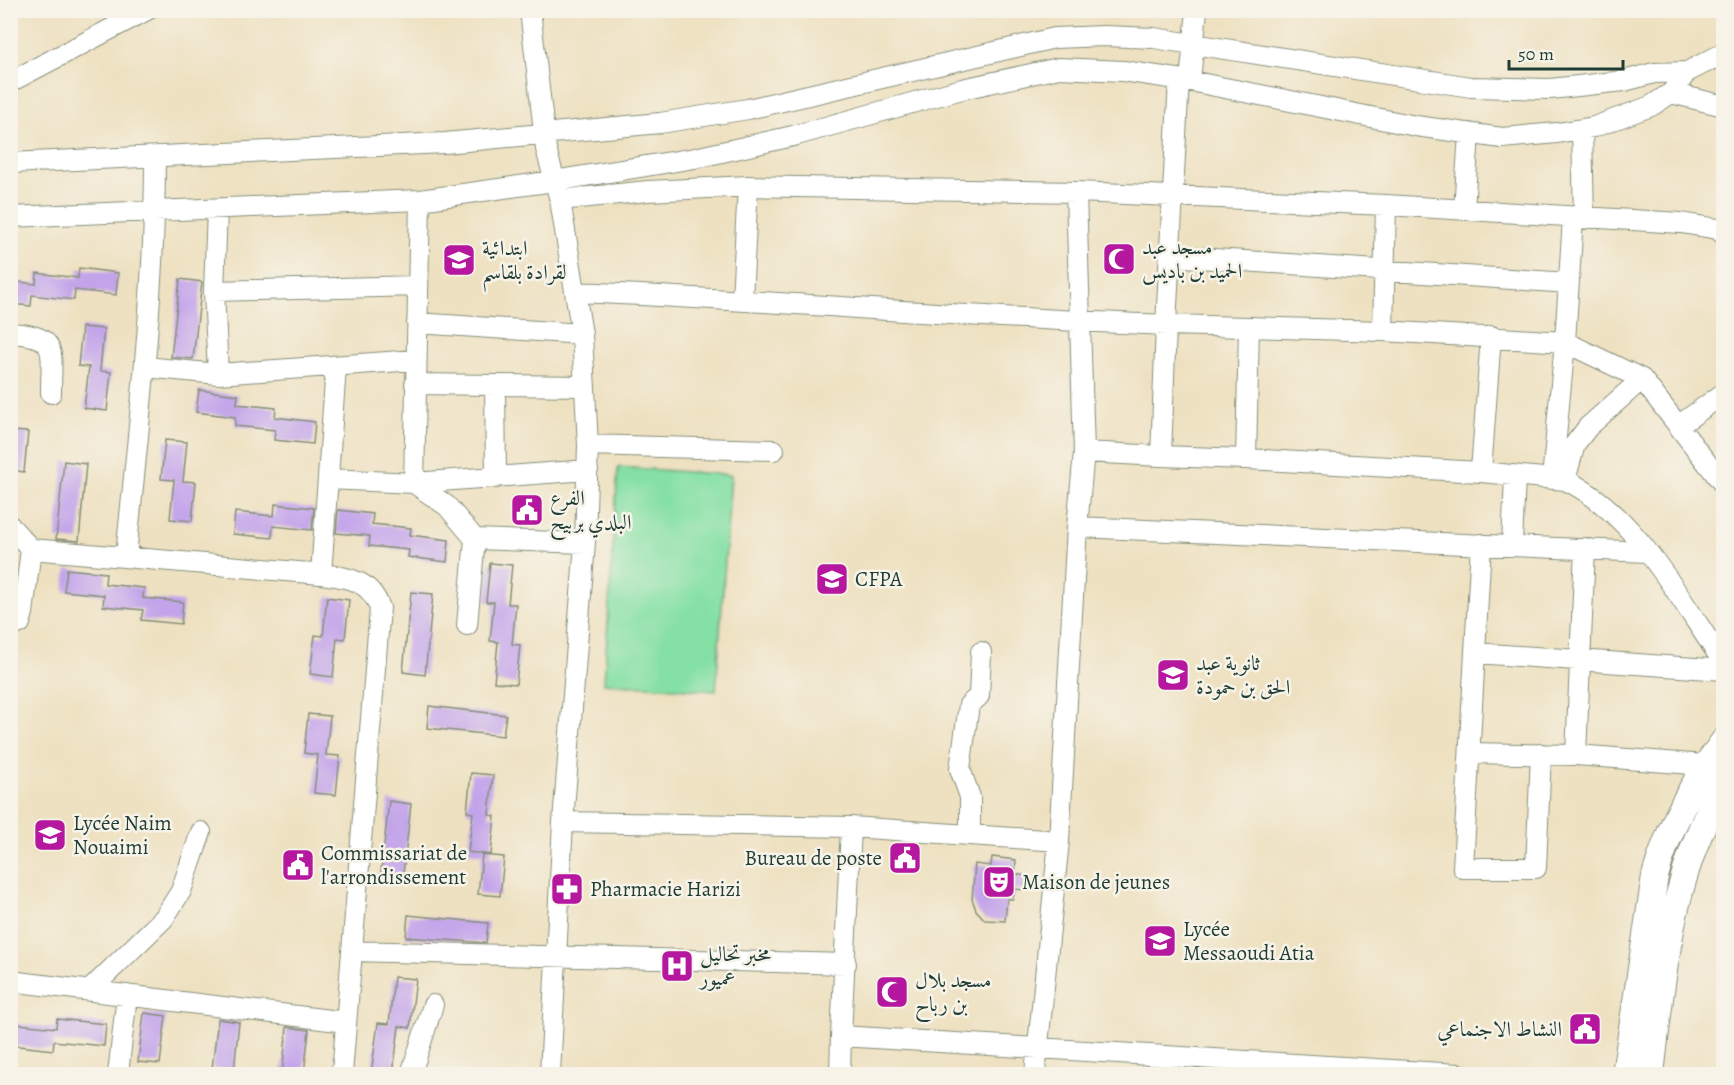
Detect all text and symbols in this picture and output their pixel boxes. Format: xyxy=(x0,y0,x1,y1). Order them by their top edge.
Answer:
scale bar xyxy=(1509,33,1623,71)
text: 50 m xyxy=(1518,42,1554,66)
place label: مسجد عبد الحميد بن باديس xyxy=(1142,233,1242,285)
place label: ابتدائية لقرادة بلقاسم xyxy=(482,234,567,293)
mosque icon: مسجد عبد الحميد بن باديس xyxy=(1101,241,1137,277)
school or university icon: ابتدائية لقرادة بلقاسم xyxy=(441,242,477,278)
place label: الفرع البلدي بربيح xyxy=(550,484,632,541)
public building icon: الفرع البلدي بربيح xyxy=(509,492,545,528)
school or university icon: CFPA xyxy=(814,561,850,597)
place label: CFPA xyxy=(855,565,903,593)
place label: ثانوية عبد الحق بن حمودة xyxy=(1196,649,1290,701)
school or university icon: ثانوية عبد الحق بن حمودة xyxy=(1155,657,1191,693)
place label: Lycée Naim Nouaimi xyxy=(73,809,172,861)
school or university icon: Lycée Naim Nouaimi xyxy=(32,817,68,853)
place label: Commissariat de l'arrondissement xyxy=(321,839,467,891)
public building icon: Bureau de poste xyxy=(887,840,923,876)
place label: Bureau de poste xyxy=(744,844,882,872)
public building icon: Commissariat de l'arrondissement xyxy=(280,847,316,883)
theatre icon: Maison de jeunes xyxy=(981,864,1017,900)
place label: Maison de jeunes xyxy=(1022,868,1170,896)
pharmacy icon: Pharmacie Harizi xyxy=(549,871,585,907)
place label: Pharmacie Harizi xyxy=(590,875,741,903)
place label: Lycée Messaoudi Atia xyxy=(1183,915,1315,967)
school or university icon: Lycée Messaoudi Atia xyxy=(1142,923,1178,959)
place label: مخبر تحاليل عميور xyxy=(698,940,771,992)
hospital icon: مخبر تحاليل عميور xyxy=(659,948,695,984)
place label: مسجد بلال بن رباح xyxy=(915,966,992,1023)
mosque icon: مسجد بلال بن رباح xyxy=(874,974,910,1010)
public building icon: النشاط الاجنماعي xyxy=(1567,1011,1603,1047)
place label: النشاط الاجنماعي xyxy=(1437,1015,1562,1046)

